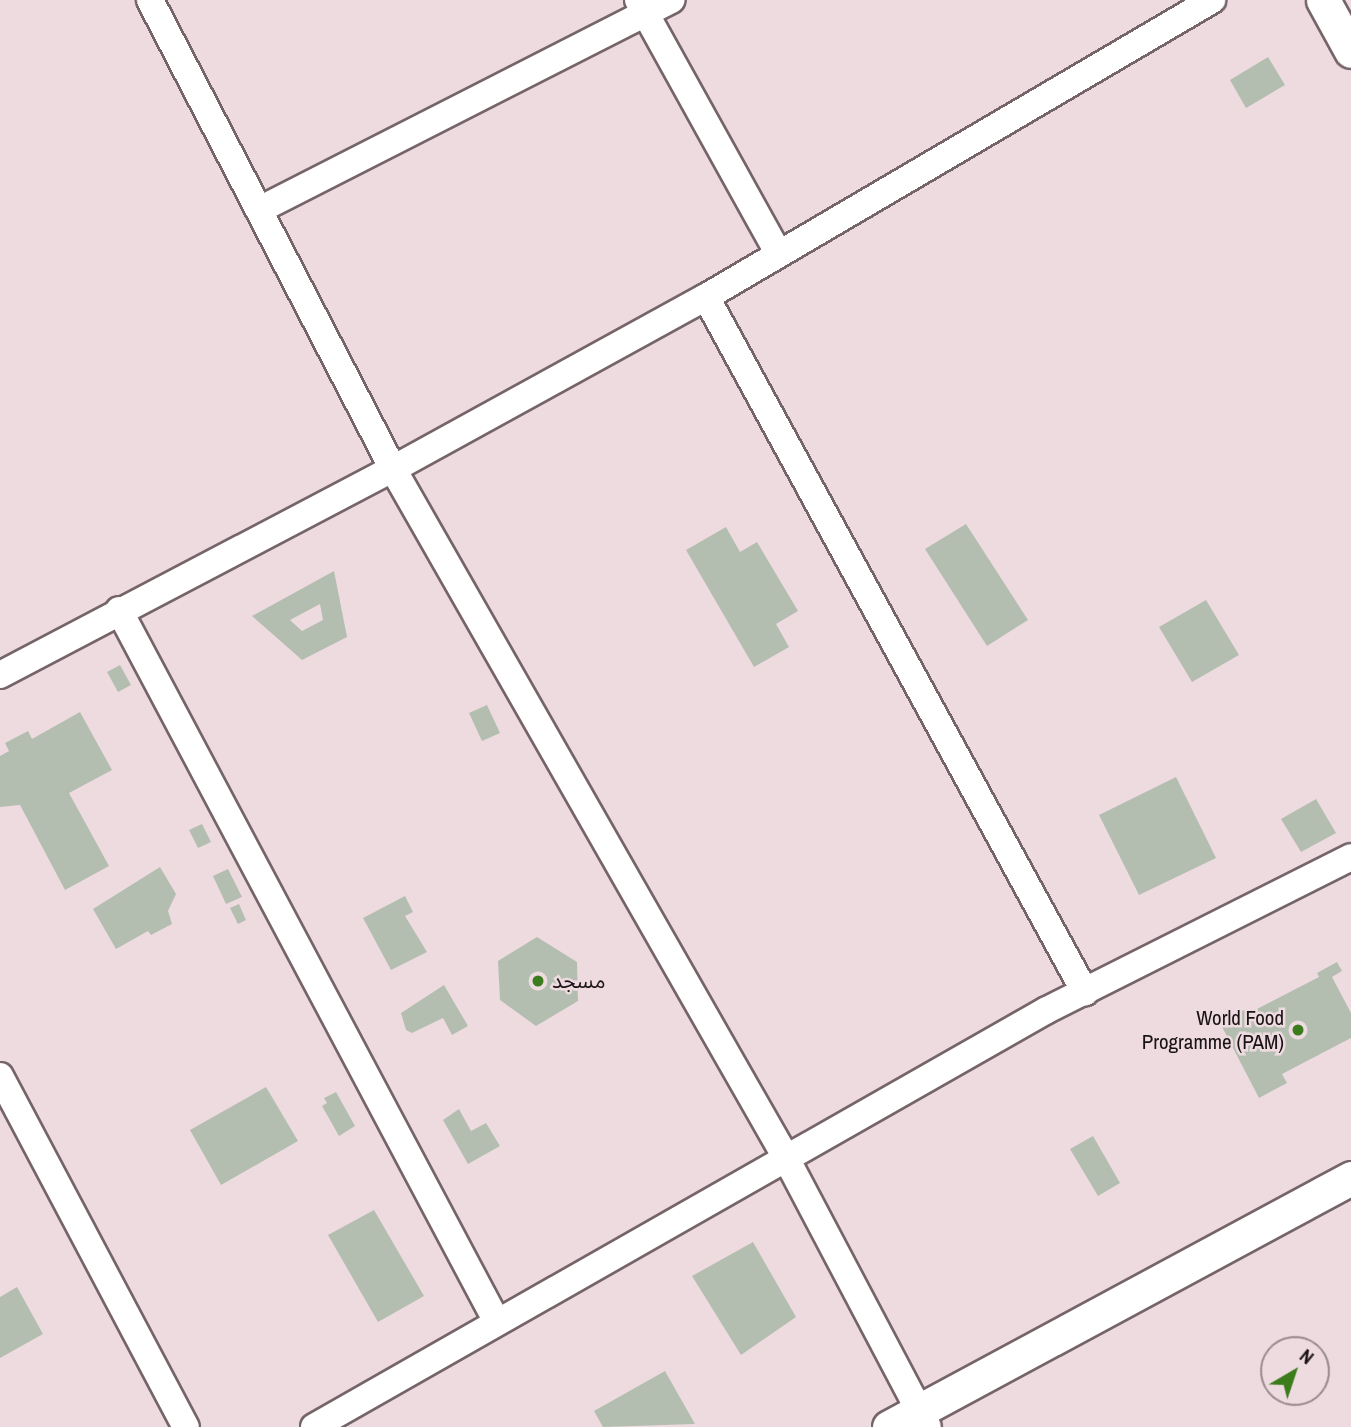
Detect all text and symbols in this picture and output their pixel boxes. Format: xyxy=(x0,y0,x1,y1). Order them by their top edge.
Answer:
place label: مسجد xyxy=(552,968,605,994)
marker: مسجد xyxy=(530,973,546,989)
place label: World Food Programme (PAM) xyxy=(1142,1005,1284,1055)
marker: World Food Programme (PAM) xyxy=(1290,1022,1306,1038)
north arrow xyxy=(1260,1336,1330,1406)
text: N xyxy=(1294,1343,1320,1370)

